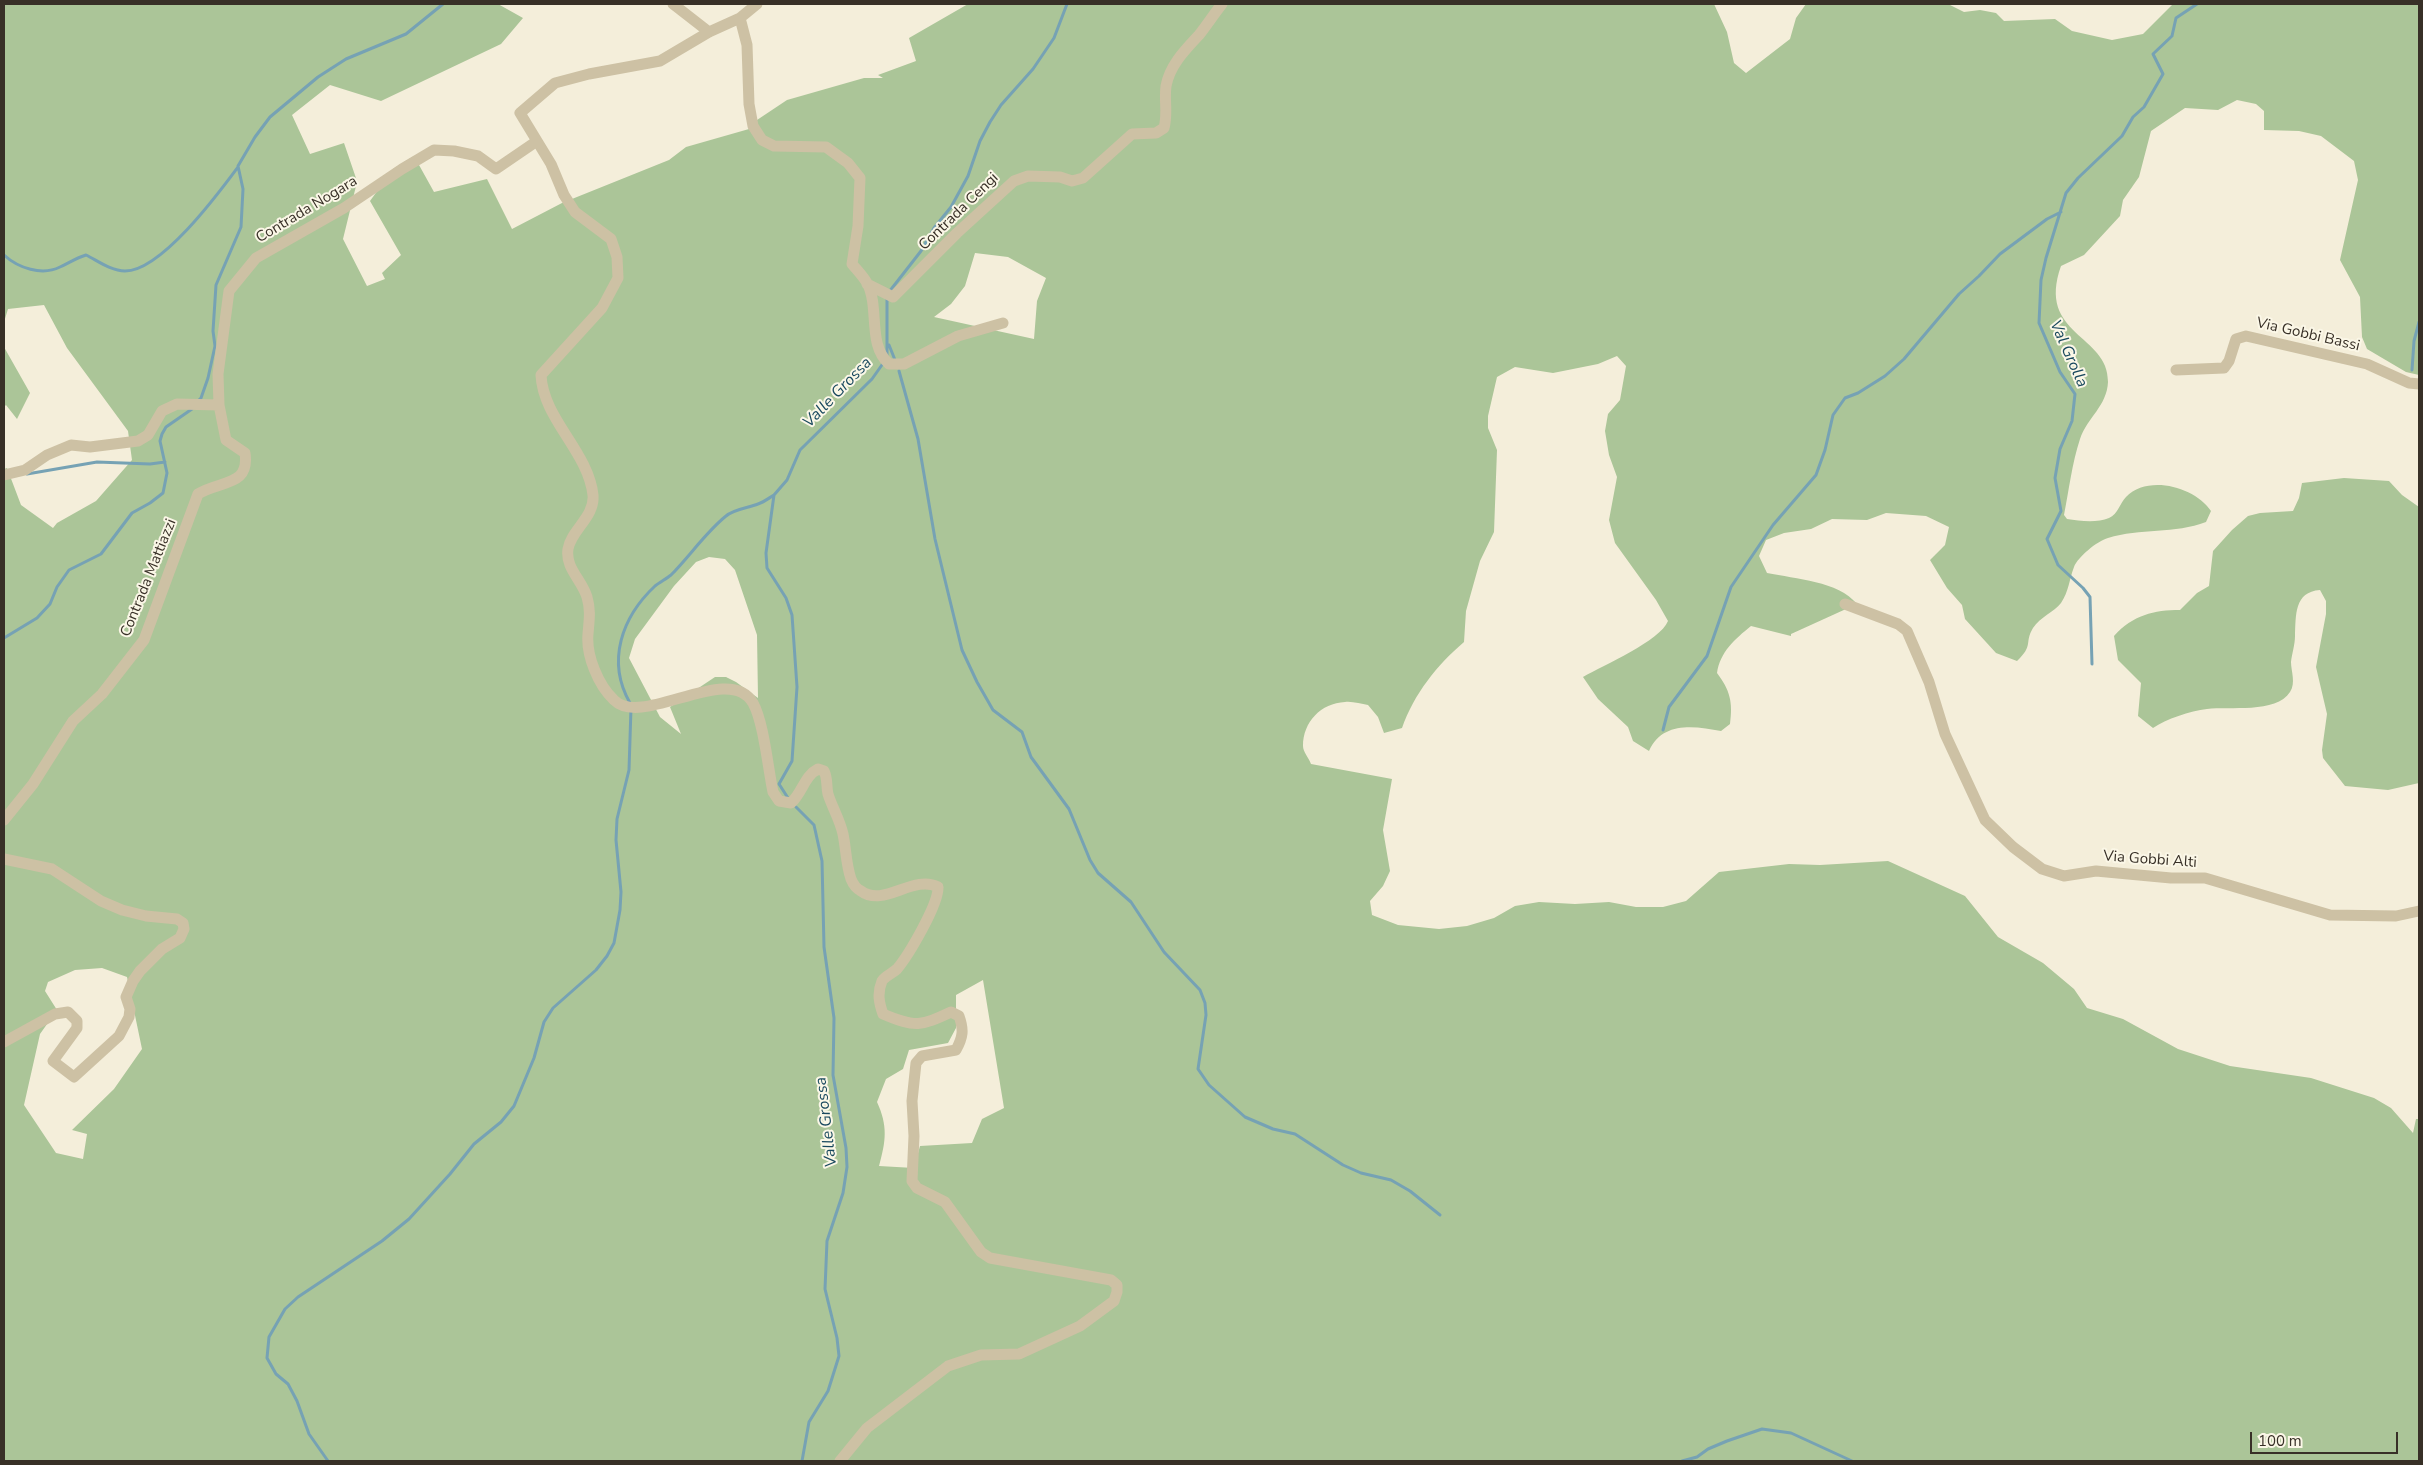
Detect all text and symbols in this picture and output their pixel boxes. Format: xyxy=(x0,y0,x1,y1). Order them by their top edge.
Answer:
street label: Contrada Cengi xyxy=(915,169,1003,255)
street label: Contrada Nogara xyxy=(253,173,361,247)
street label: Via Gobbi Bassi xyxy=(2254,314,2362,356)
water label: Val Grolla xyxy=(2045,317,2091,391)
water label: Valle Grossa xyxy=(800,354,876,432)
street label: Contrada Mattiazzi xyxy=(117,517,181,639)
street label: Via Gobbi Alti xyxy=(2103,848,2197,872)
water label: Valle Grossa xyxy=(812,1076,842,1168)
scale bar xyxy=(2253,1422,2400,1454)
text: 100 m xyxy=(2258,1431,2302,1451)

